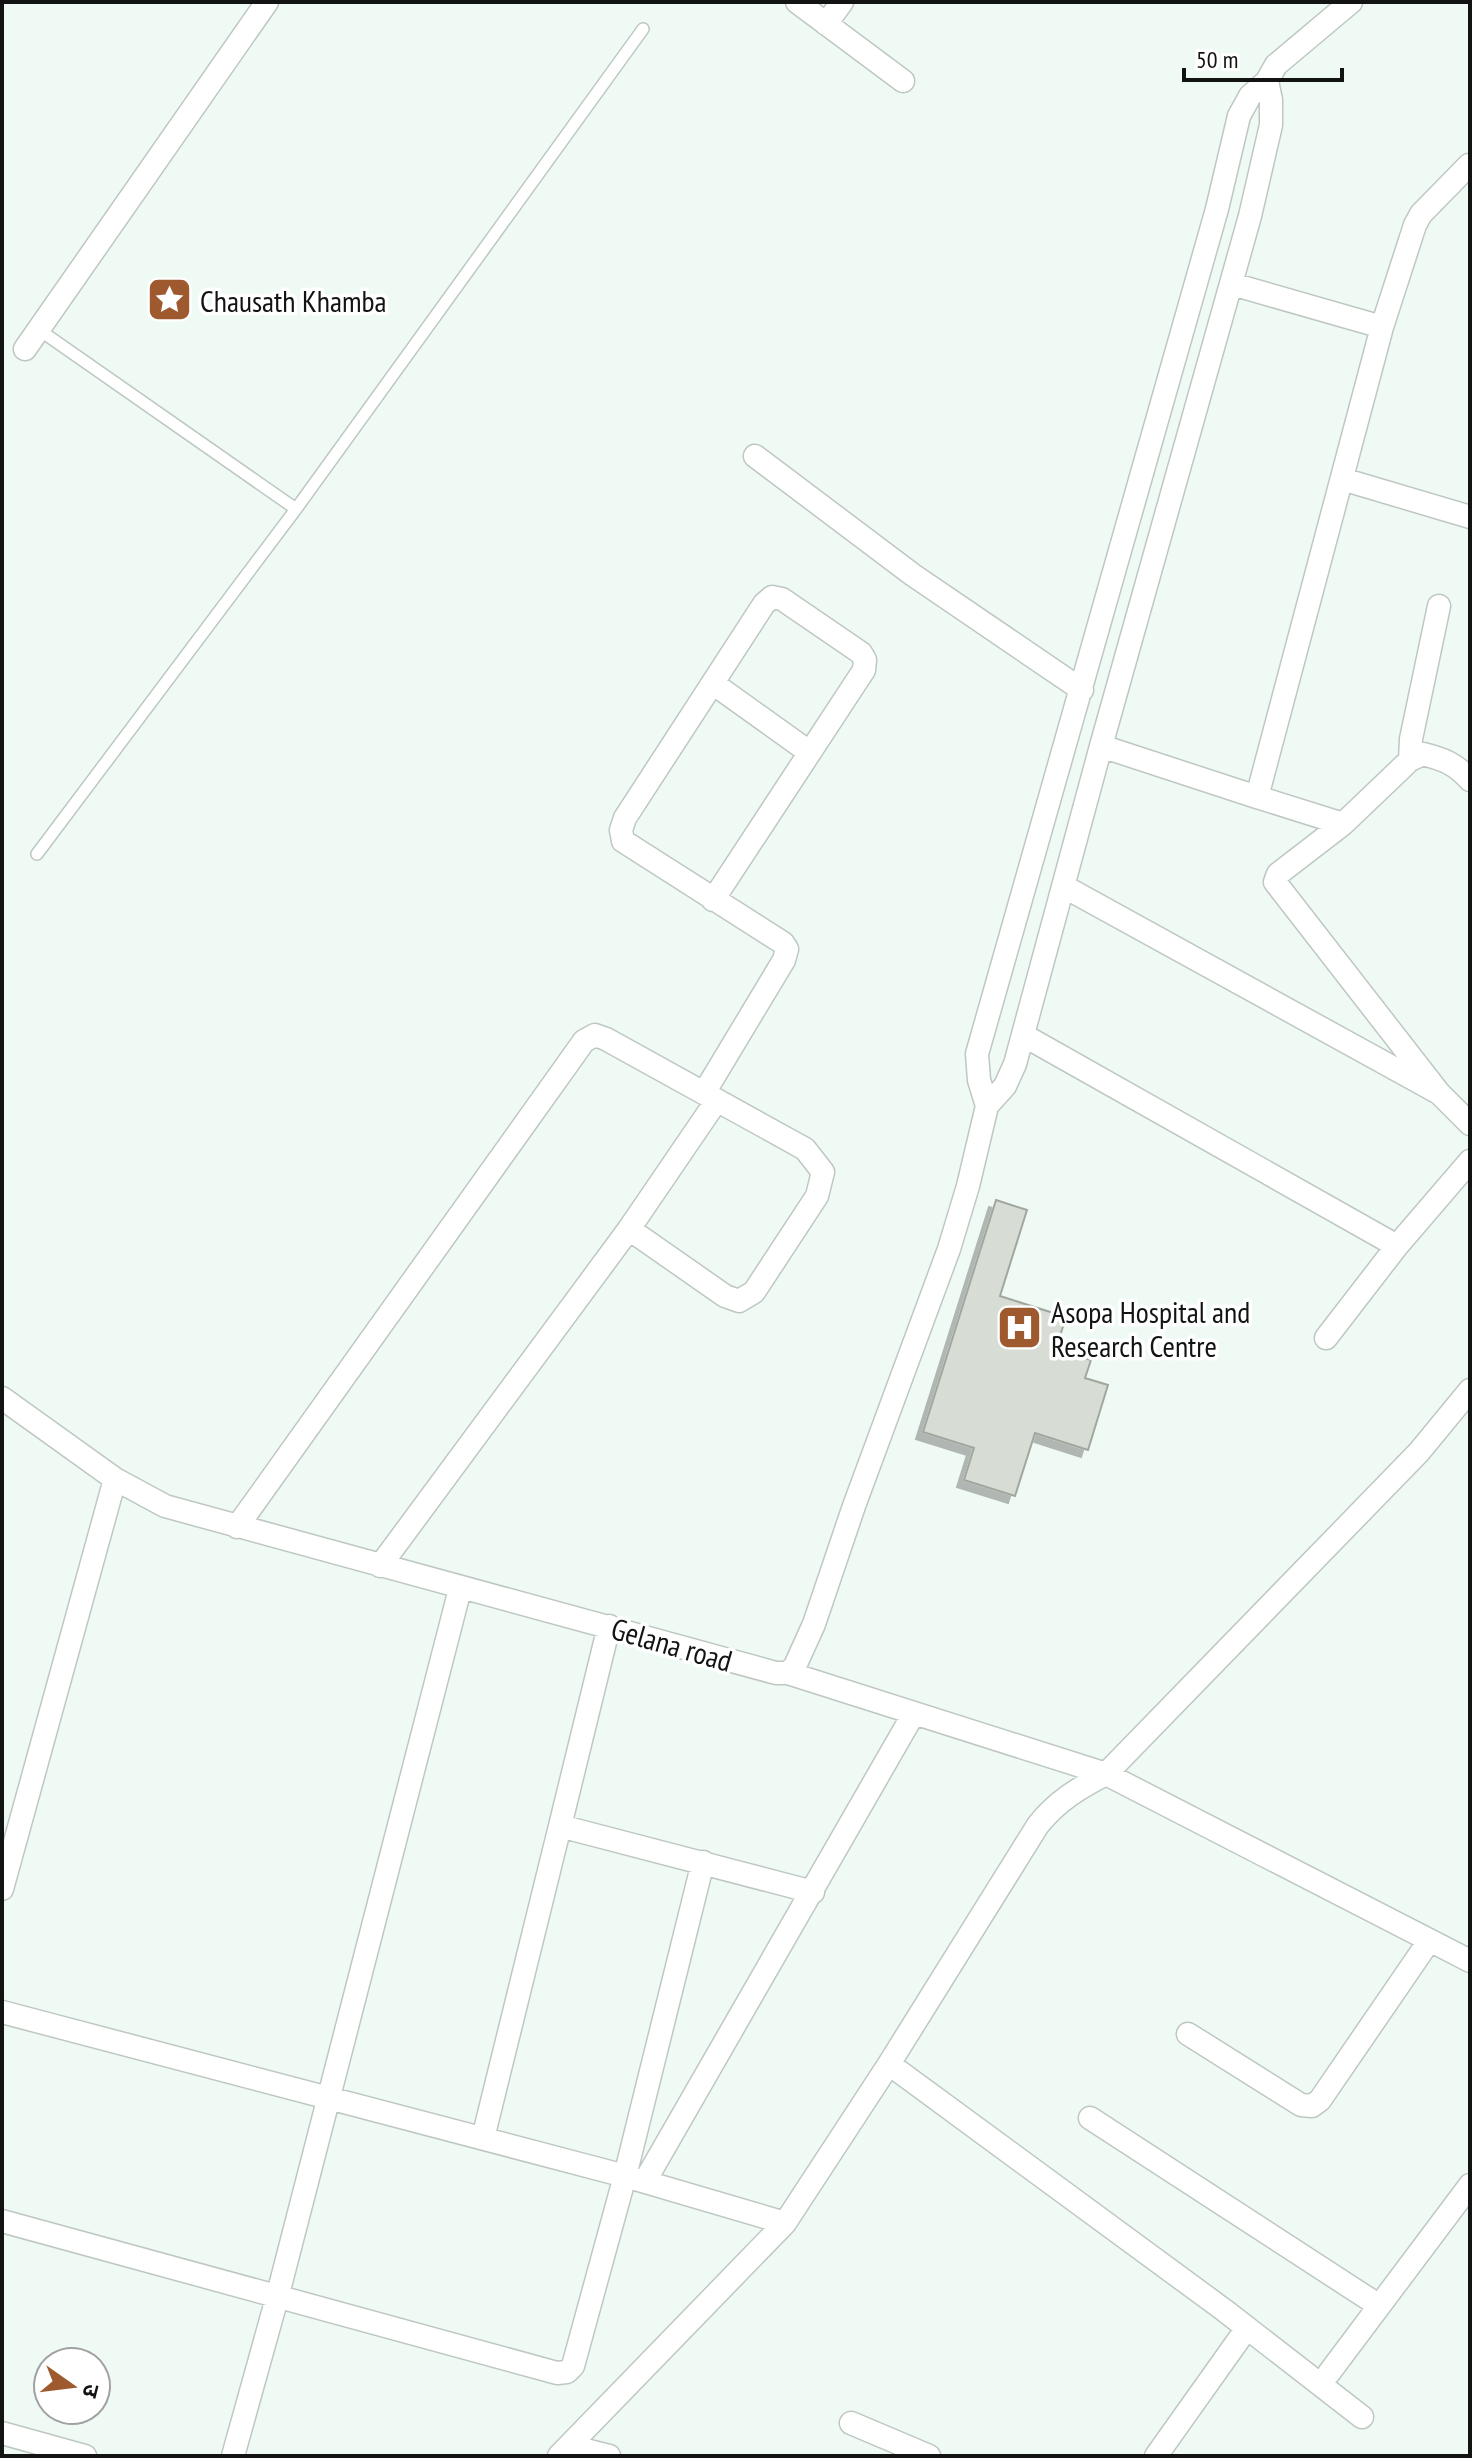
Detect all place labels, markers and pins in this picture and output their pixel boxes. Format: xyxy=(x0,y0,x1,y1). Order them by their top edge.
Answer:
place icon: Chausath Khamba xyxy=(145,276,193,324)
place label: Chausath Khamba xyxy=(200,281,386,320)
place label: Asopa Hospital and Research Centre xyxy=(1051,1292,1250,1365)
hospital icon: Asopa Hospital and Research Centre xyxy=(996,1304,1044,1352)

